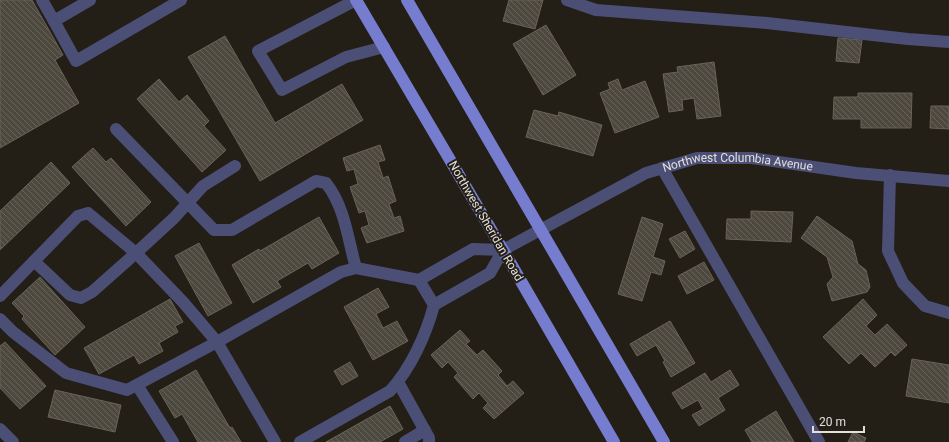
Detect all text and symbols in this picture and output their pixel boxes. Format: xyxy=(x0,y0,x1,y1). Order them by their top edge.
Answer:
street label: Northwest Columbia Avenue xyxy=(661,150,814,175)
street label: Northwest Sheridan Road xyxy=(446,158,526,284)
scale bar xyxy=(813,408,864,434)
text: 20 m xyxy=(819,415,846,429)

